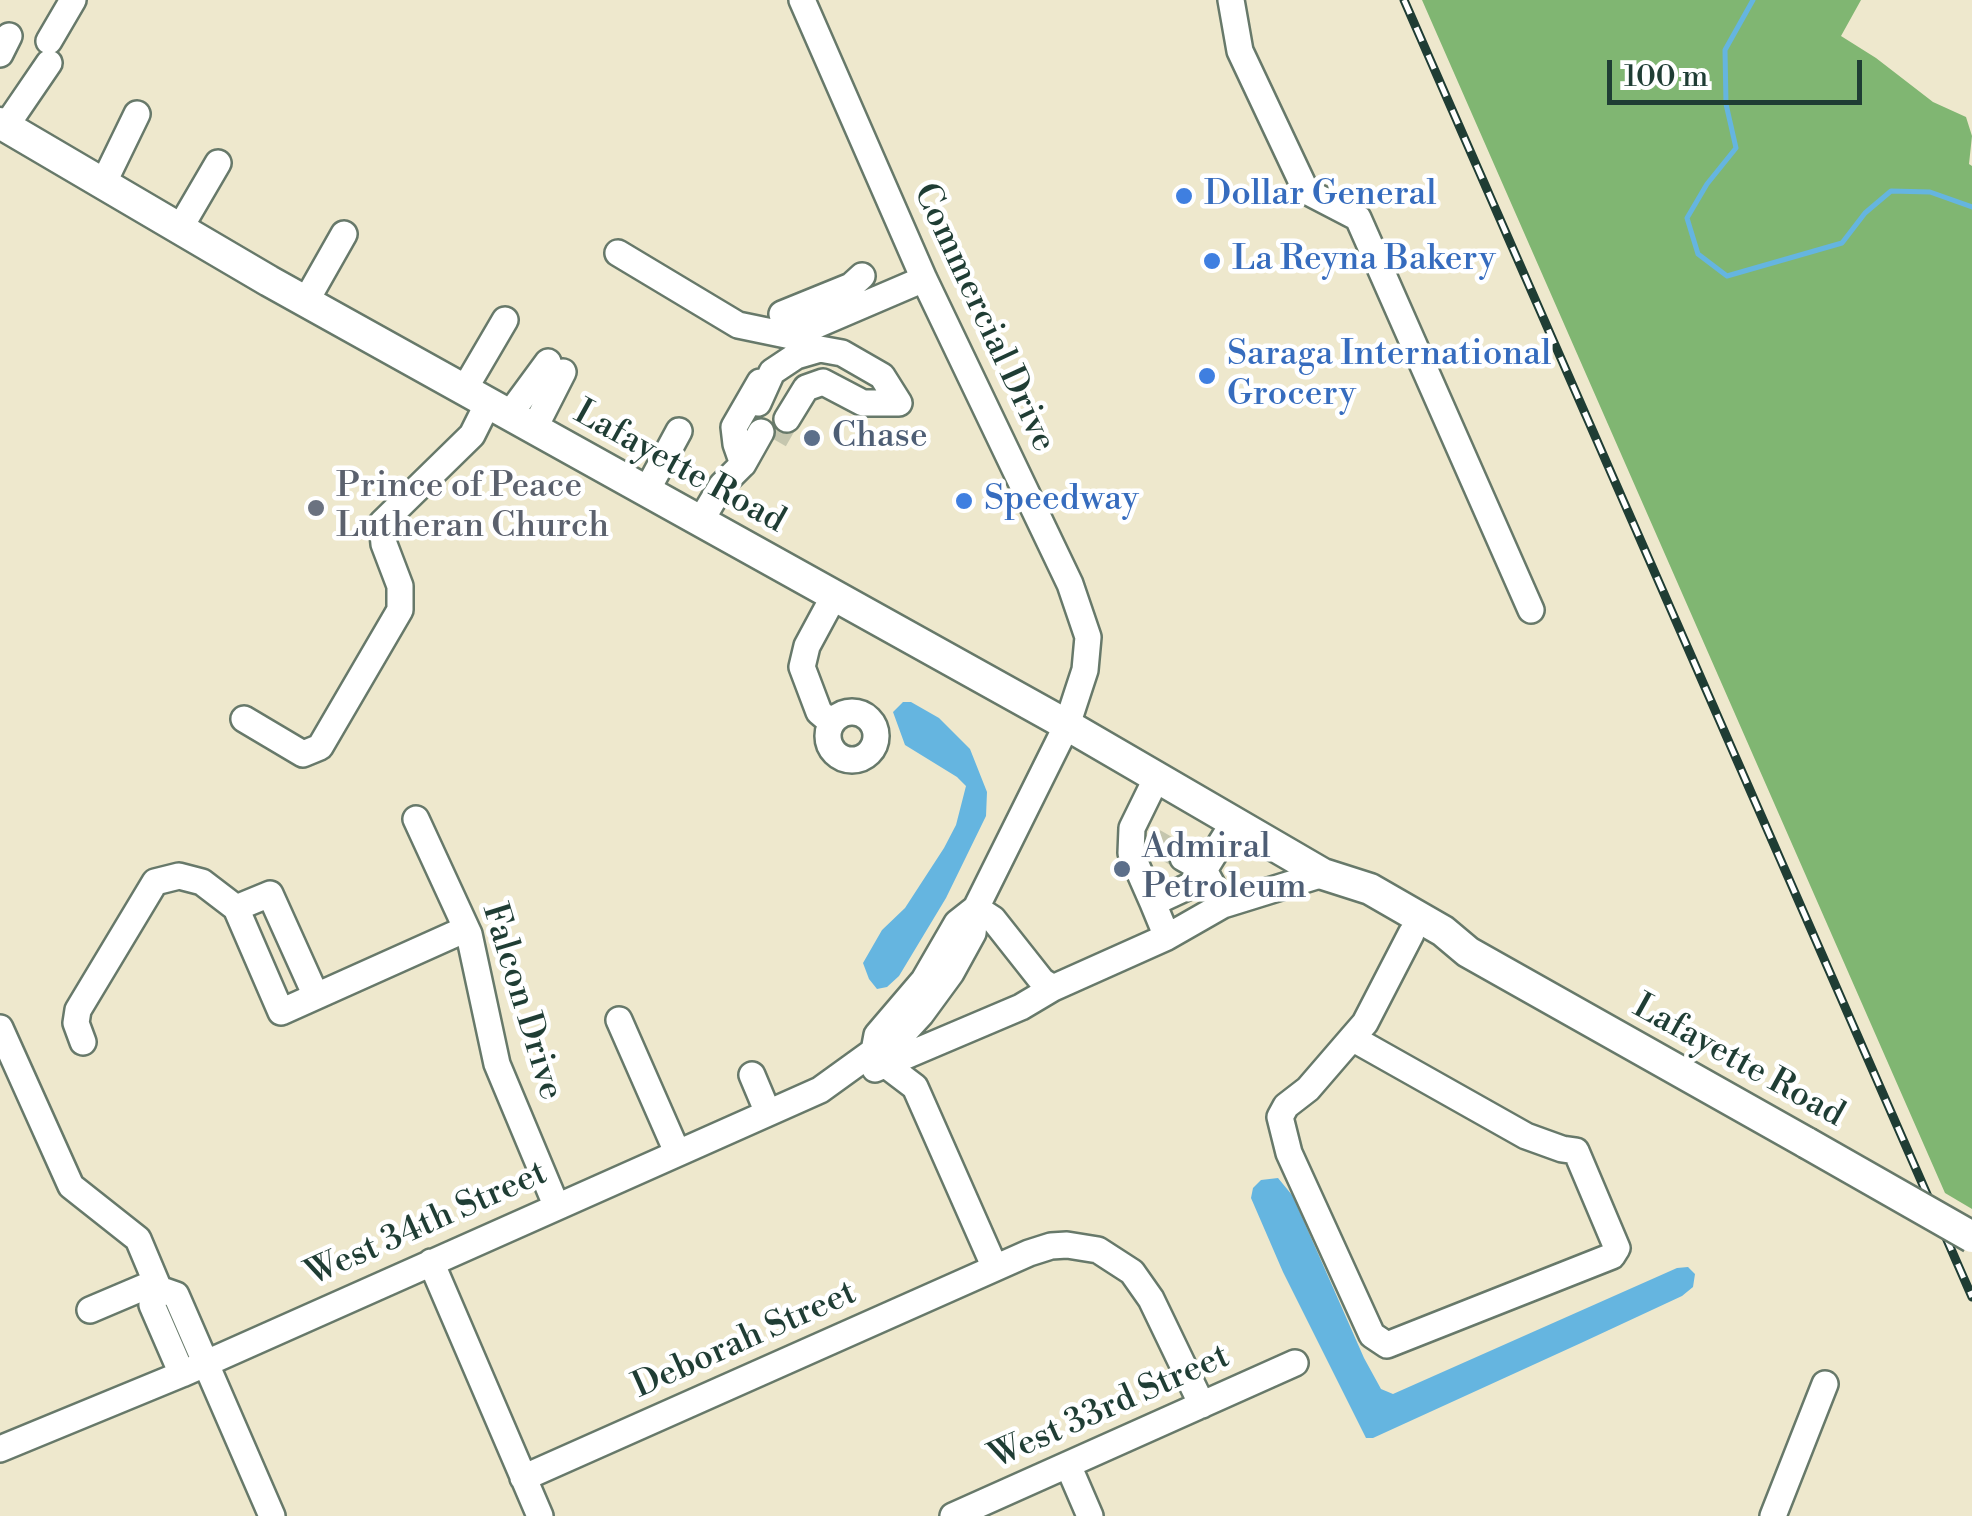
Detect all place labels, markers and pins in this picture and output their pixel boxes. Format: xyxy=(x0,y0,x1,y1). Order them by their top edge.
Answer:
place label: Dollar General xyxy=(1204,175,1437,217)
marker: Dollar General xyxy=(1173,185,1195,207)
place label: La Reyna Bakery xyxy=(1232,240,1496,282)
marker: La Reyna Bakery xyxy=(1201,250,1223,272)
place label: Saraga International Grocery xyxy=(1227,335,1551,417)
marker: Saraga International Grocery xyxy=(1196,365,1218,387)
place label: Chase xyxy=(832,417,928,459)
marker: Chase xyxy=(801,427,823,449)
place label: Prince of Peace Lutheran Church xyxy=(336,467,609,549)
place label: Speedway xyxy=(984,480,1139,522)
marker: Speedway xyxy=(953,490,975,512)
marker: Prince of Peace Lutheran Church xyxy=(305,497,327,519)
place label: Admiral Petroleum xyxy=(1142,828,1307,910)
marker: Admiral Petroleum xyxy=(1111,858,1133,880)

